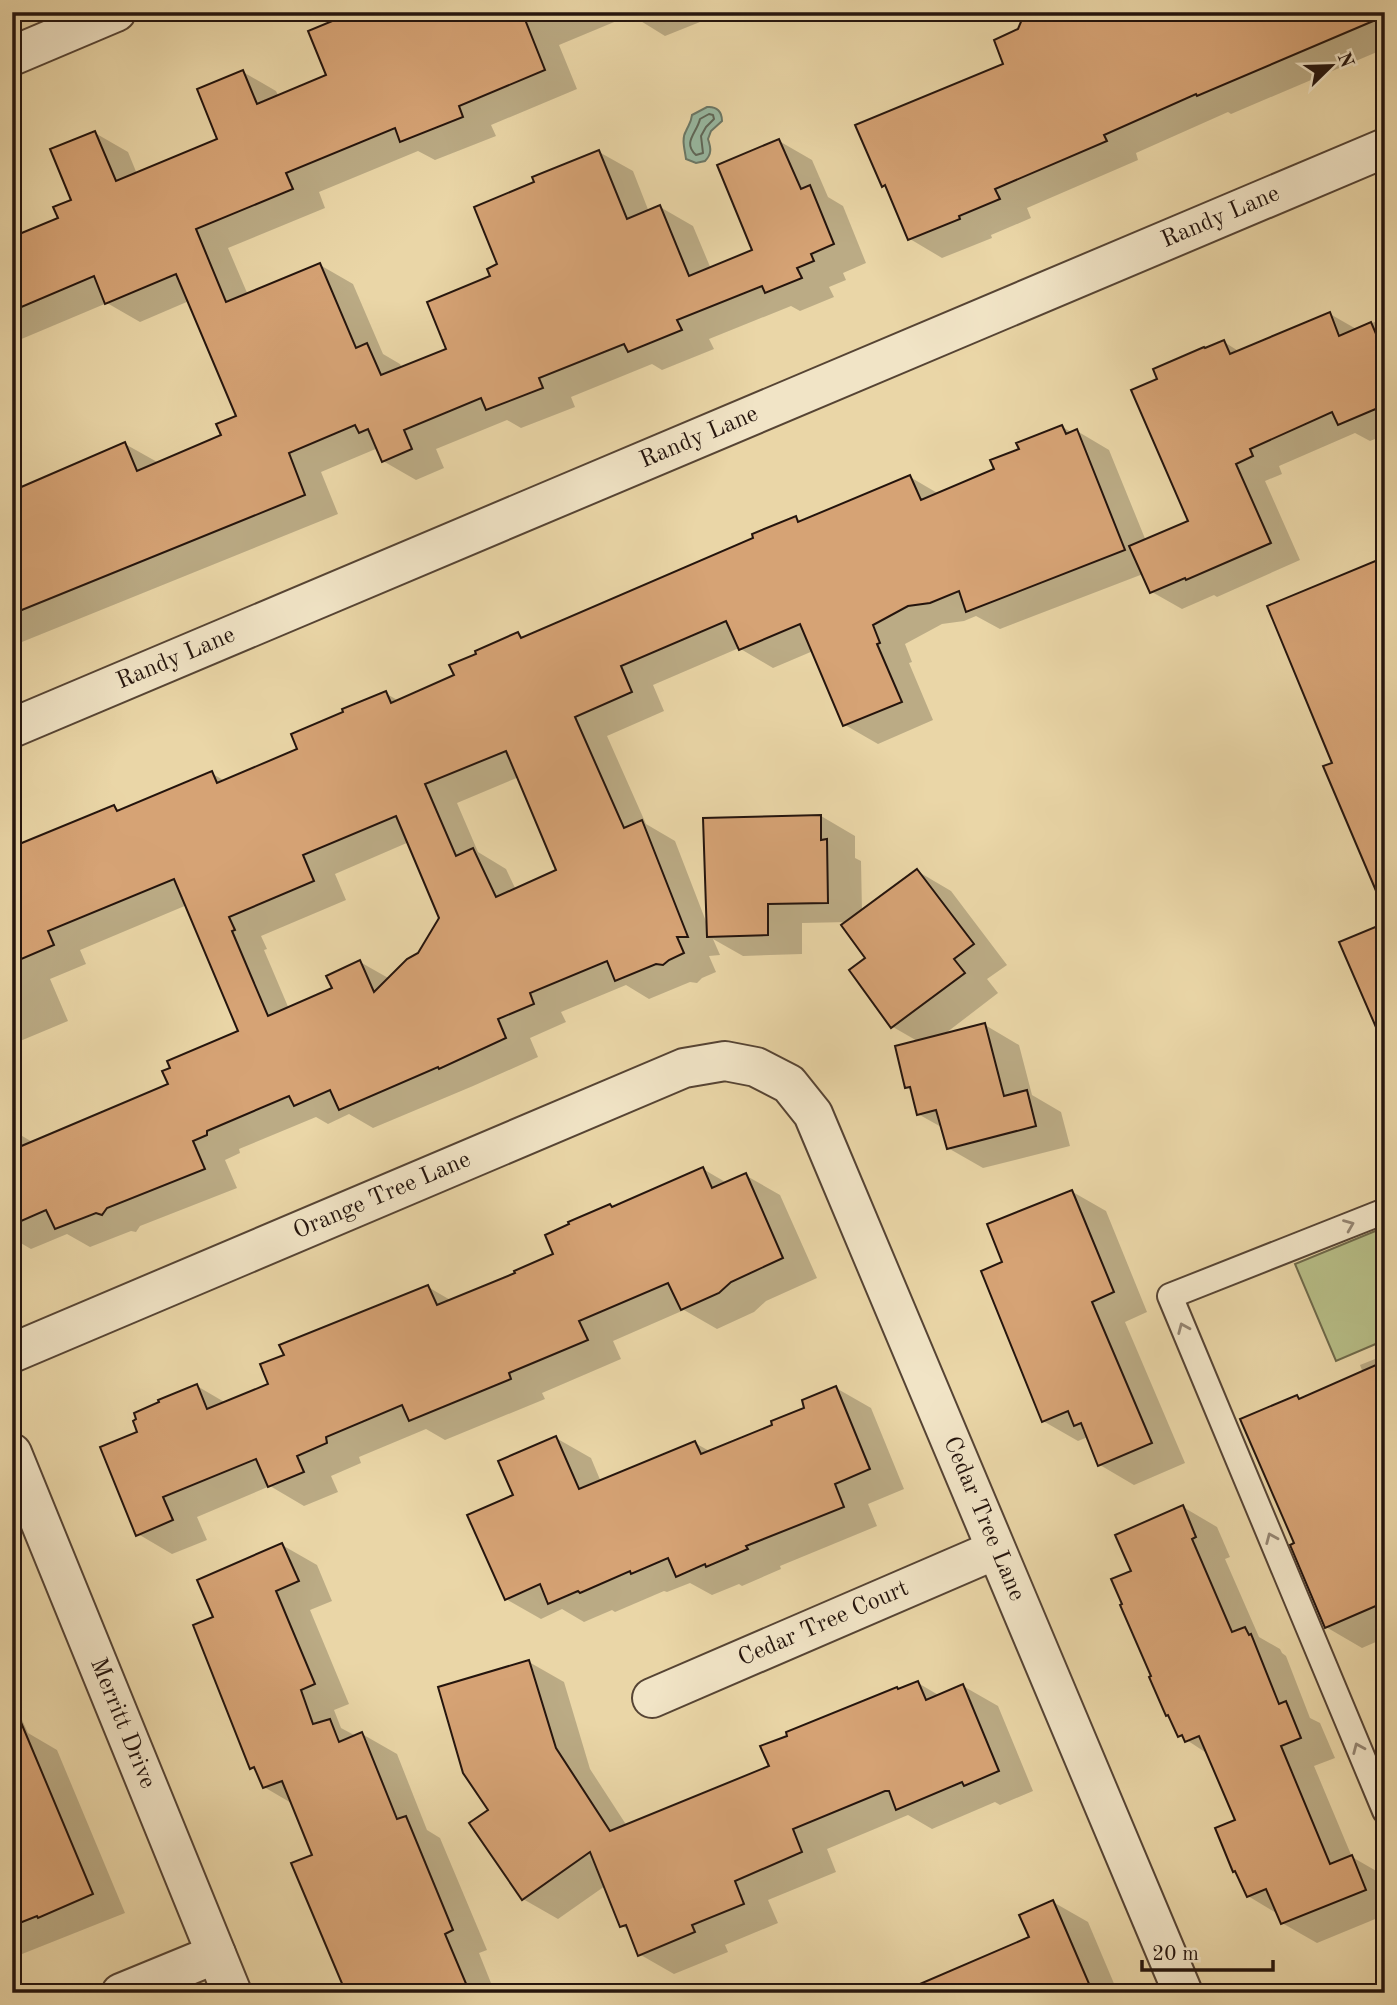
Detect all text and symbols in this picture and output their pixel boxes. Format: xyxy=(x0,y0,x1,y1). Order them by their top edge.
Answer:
north arrow xyxy=(1296,32,1366,102)
text: N xyxy=(1333,50,1356,71)
street label: Randy Lane xyxy=(1158,182,1283,253)
street label: Randy Lane xyxy=(637,402,762,473)
street label: Randy Lane xyxy=(113,623,239,694)
street label: Orange Tree Lane xyxy=(290,1148,474,1244)
one-way arrow xyxy=(1343,1220,1355,1234)
one-way arrow xyxy=(1177,1323,1191,1335)
street label: Cedar Tree Lane xyxy=(938,1433,1029,1605)
one-way arrow xyxy=(1265,1533,1279,1545)
street label: Cedar Tree Court xyxy=(735,1577,912,1671)
street label: Merritt Drive xyxy=(85,1655,159,1792)
one-way arrow xyxy=(1353,1742,1367,1754)
scale bar xyxy=(1142,1928,1273,1972)
text: 20 m xyxy=(1152,1944,1199,1965)

